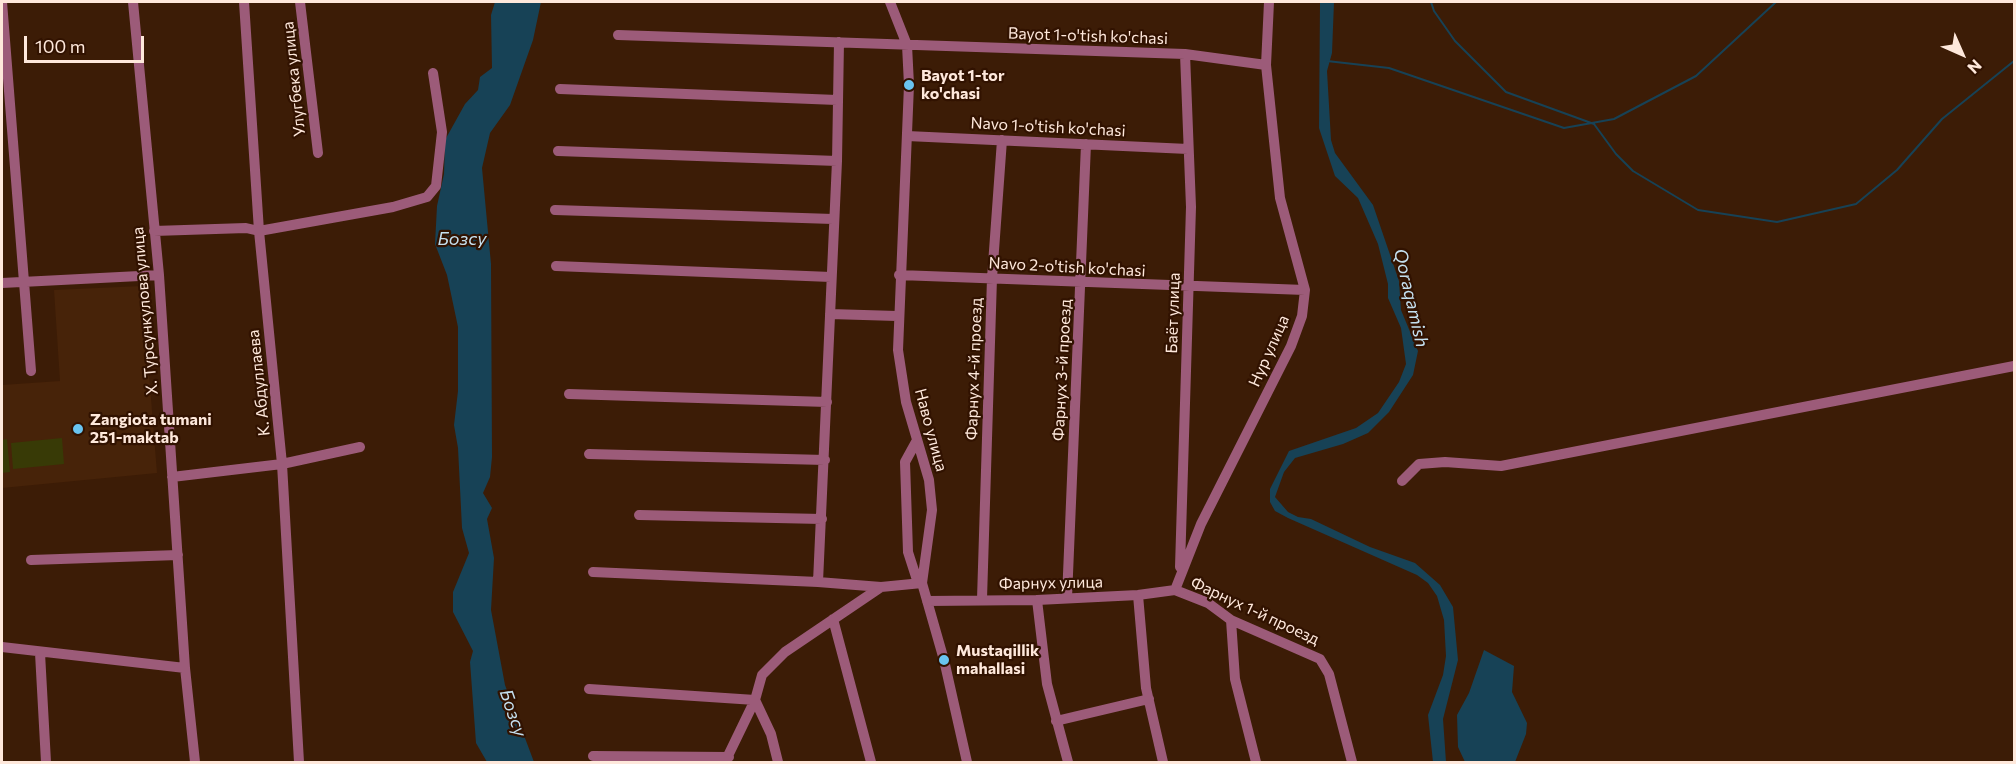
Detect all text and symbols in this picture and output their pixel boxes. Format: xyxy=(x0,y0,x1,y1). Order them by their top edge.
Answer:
street label: Улугбека улица xyxy=(278,21,310,137)
scale bar xyxy=(27,24,147,62)
street label: Bayot 1-o'tish ko'chasi xyxy=(1008,24,1168,48)
north arrow xyxy=(1932,24,1992,84)
text: 100 m xyxy=(35,35,85,57)
text: N xyxy=(1964,56,1986,78)
place label: Bayot 1-tor ko'chasi xyxy=(921,66,1004,104)
marker: Bayot 1-tor ko'chasi xyxy=(902,78,916,92)
street label: Navo 1-o'tish ko'chasi xyxy=(970,113,1126,141)
street label: Х. Турсункулова улица xyxy=(128,226,162,396)
water label: Бозсу xyxy=(438,228,486,250)
water label: Qoraqamish xyxy=(1389,247,1433,349)
street label: Navo 2-o'tish ko'chasi xyxy=(988,253,1146,281)
street label: Баёт улица xyxy=(1162,272,1184,354)
street label: Фарнух 4-й проезд xyxy=(962,297,986,441)
street label: Фарнух 3-й проезд xyxy=(1049,299,1075,441)
street label: Нур улица xyxy=(1245,312,1293,390)
street label: К. Абдуллаева xyxy=(244,329,274,437)
street label: Наво улица xyxy=(911,386,951,474)
place label: Zangiota tumani 251-maktab xyxy=(90,410,212,448)
marker: Zangiota tumani 251-maktab xyxy=(71,422,85,436)
street label: Фарнух улица xyxy=(999,572,1103,594)
street label: Фарнух 1-й проезд xyxy=(1188,573,1322,649)
place label: Mustaqillik mahallasi xyxy=(956,641,1039,679)
marker: Mustaqillik mahallasi xyxy=(937,653,951,667)
water label: Бозсу xyxy=(495,686,531,740)

